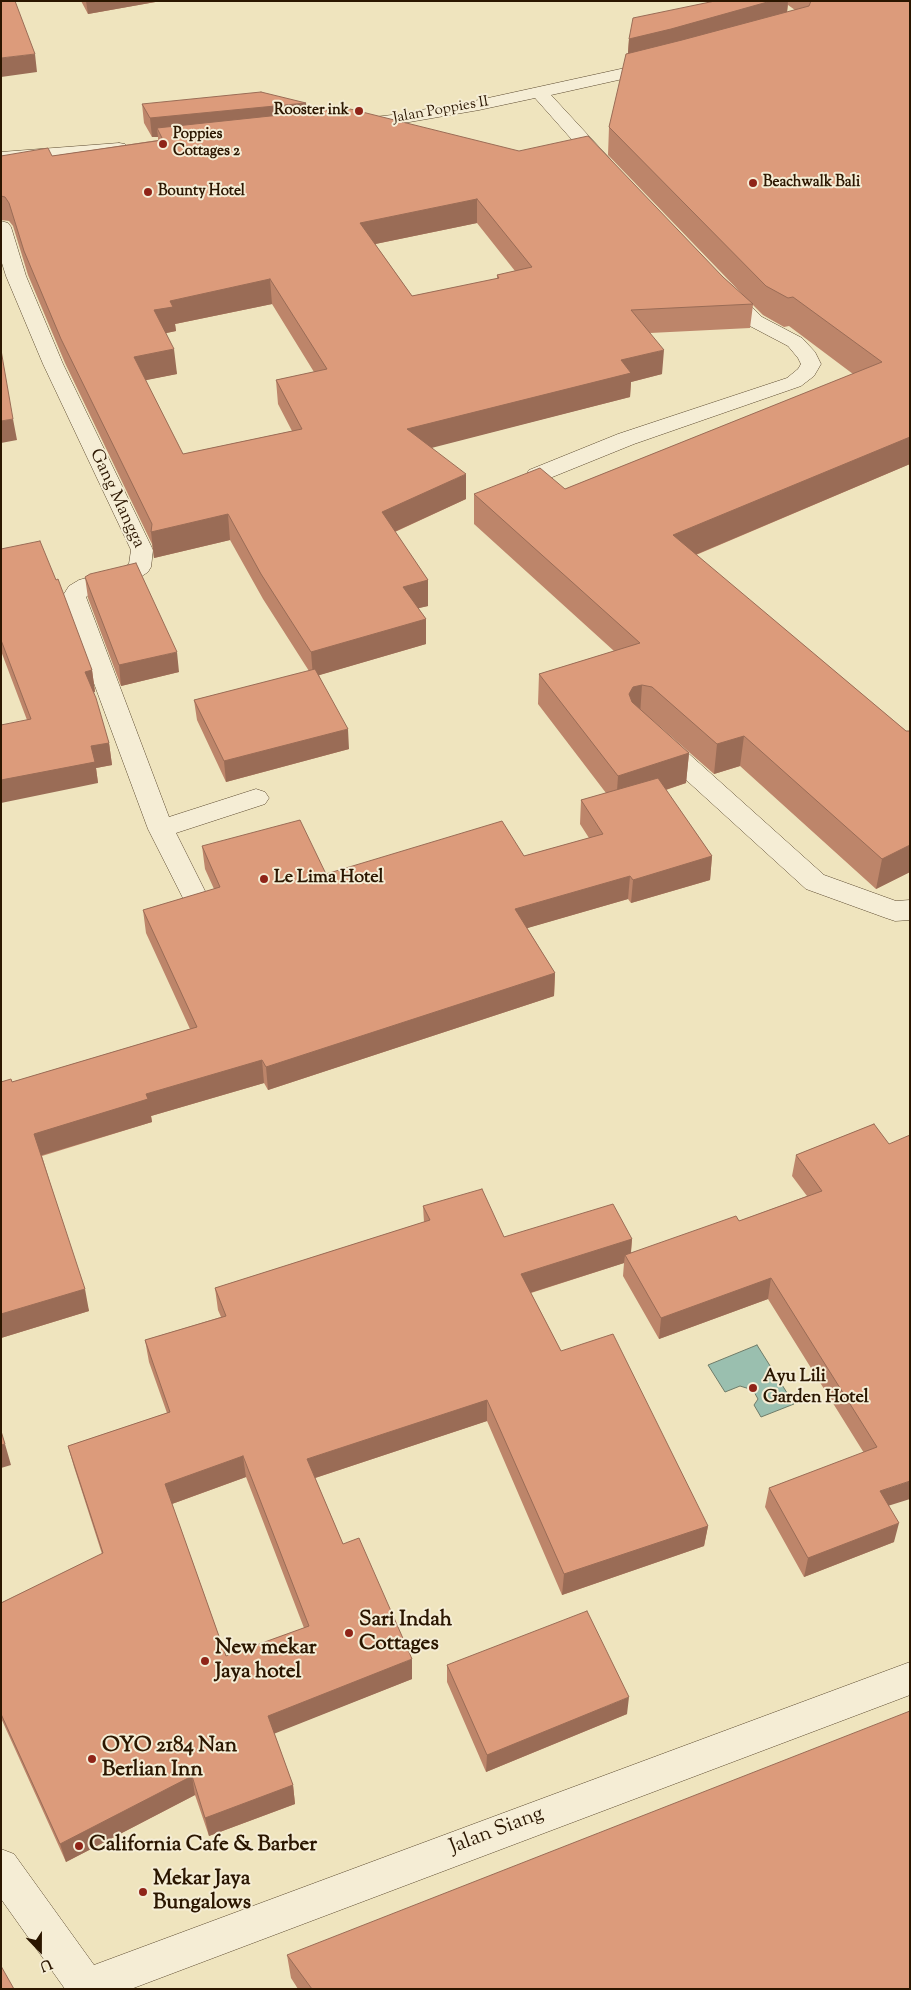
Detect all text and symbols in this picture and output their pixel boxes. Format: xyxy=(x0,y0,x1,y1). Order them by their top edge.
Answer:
street label: Jalan Poppies II xyxy=(392,94,490,128)
place label: Rooster ink xyxy=(274,102,349,120)
marker: Rooster ink xyxy=(353,105,365,117)
place label: Poppies Cottages 2 xyxy=(173,126,240,161)
marker: Poppies Cottages 2 xyxy=(157,138,169,150)
place label: Beachwalk Bali xyxy=(763,174,860,192)
marker: Beachwalk Bali xyxy=(747,177,759,189)
place label: Bounty Hotel xyxy=(158,183,245,201)
marker: Bounty Hotel xyxy=(142,186,154,198)
street label: Gang Mangga xyxy=(84,446,148,552)
place label: Le Lima Hotel xyxy=(274,868,384,890)
marker: Le Lima Hotel xyxy=(258,873,270,885)
place label: Ayu Lili Garden Hotel xyxy=(763,1367,869,1410)
marker: Ayu Lili Garden Hotel xyxy=(747,1382,759,1394)
place label: Sari Indah Cottages xyxy=(359,1608,452,1658)
marker: Sari Indah Cottages xyxy=(343,1627,355,1639)
place label: New mekar Jaya hotel xyxy=(215,1636,317,1686)
marker: New mekar Jaya hotel xyxy=(199,1655,211,1667)
place label: OYO 2184 Nan Berlian Inn xyxy=(102,1734,237,1784)
marker: OYO 2184 Nan Berlian Inn xyxy=(86,1753,98,1765)
street label: Jalan Siang xyxy=(446,1803,548,1861)
place label: California Cafe & Barber xyxy=(89,1833,317,1859)
marker: California Cafe & Barber xyxy=(73,1840,85,1852)
place label: Mekar Jaya Bungalows xyxy=(153,1867,251,1917)
marker: Mekar Jaya Bungalows xyxy=(137,1886,149,1898)
north arrow xyxy=(15,1925,65,1975)
text: U xyxy=(37,1952,55,1975)

